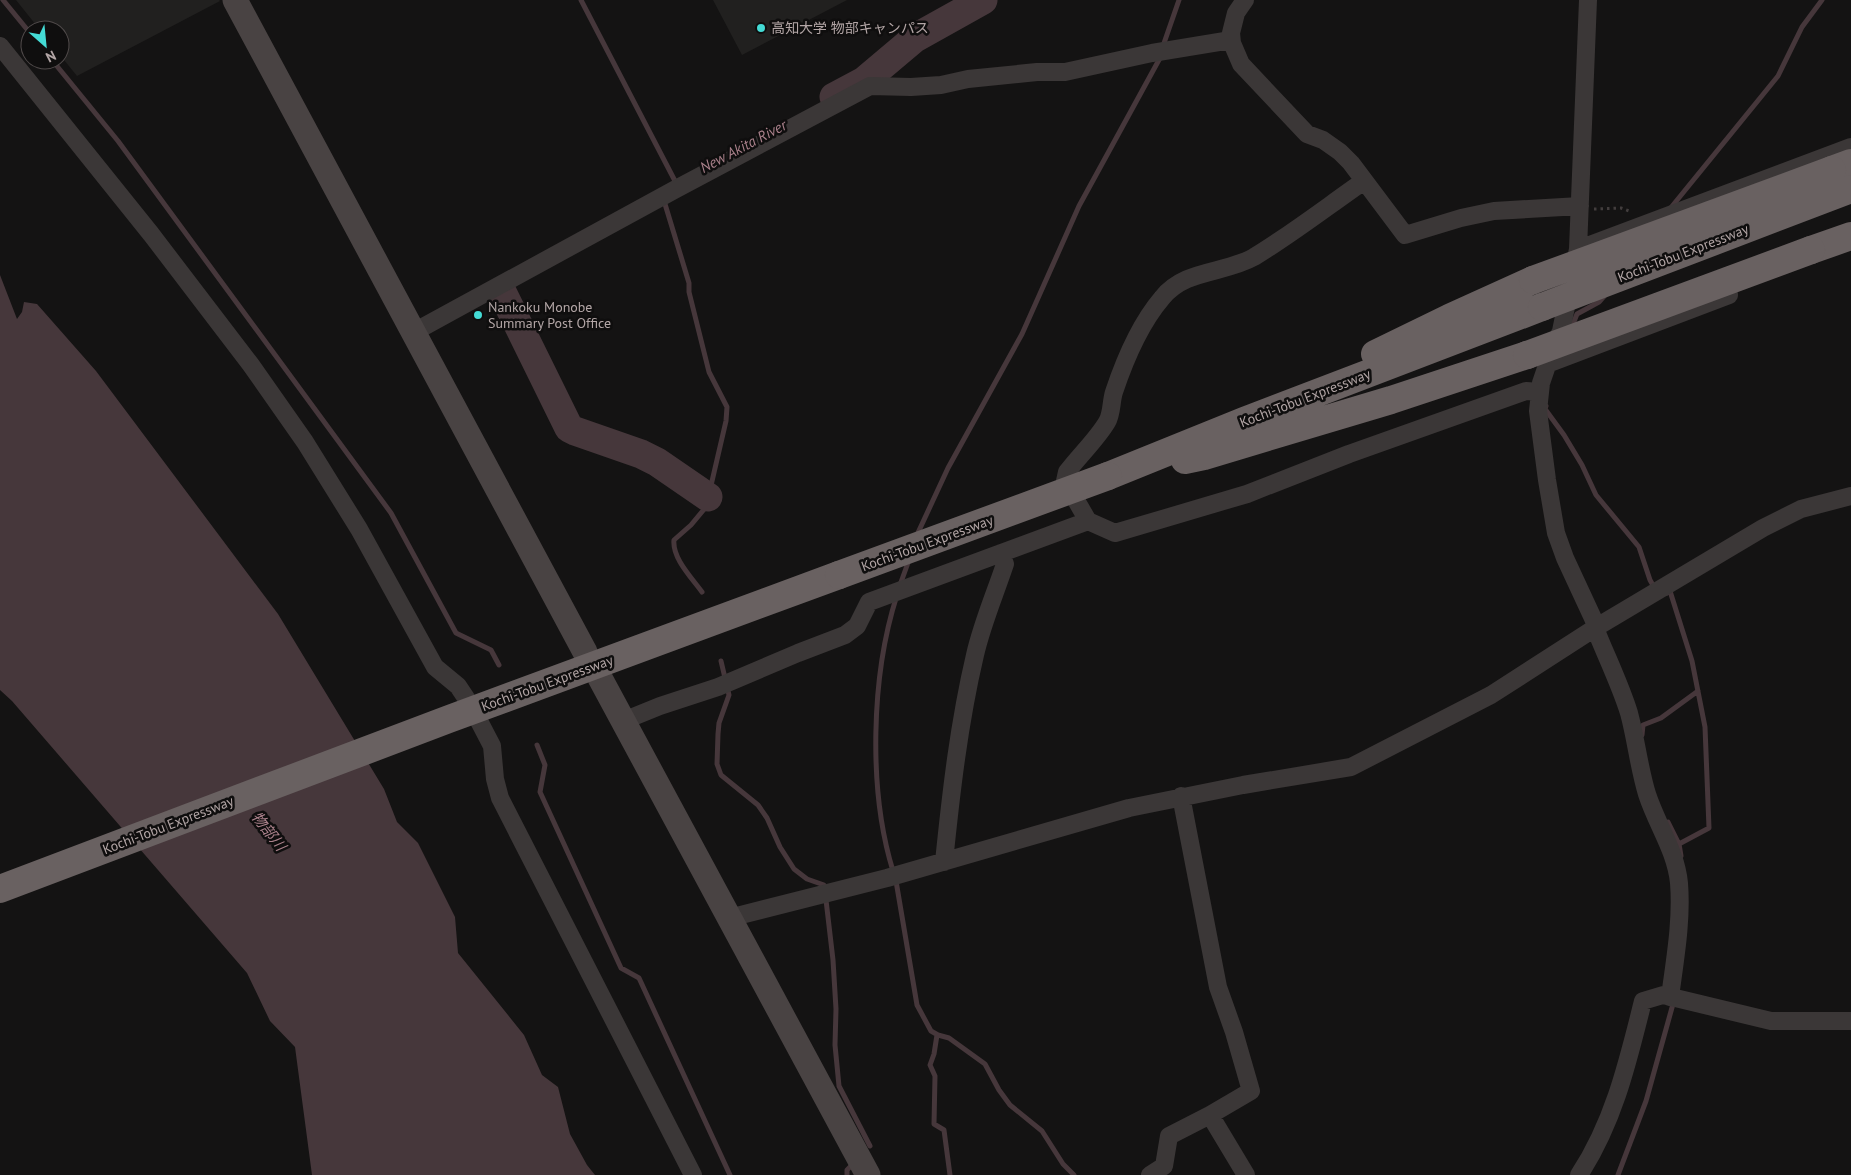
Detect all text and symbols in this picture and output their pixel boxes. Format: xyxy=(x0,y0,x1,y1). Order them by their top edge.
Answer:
place label: 高知大学 物部キャンパス xyxy=(771,19,929,37)
north arrow xyxy=(20,20,70,70)
marker: 高知大学 物部キャンパス xyxy=(755,22,767,34)
text: N xyxy=(43,46,59,67)
water label: New Akita River xyxy=(696,115,791,177)
street label: Kochi-Tobu Expressway xyxy=(1615,220,1752,286)
place label: Nankoku Monobe Summary Post Office xyxy=(488,298,611,332)
marker: Nankoku Monobe Summary Post Office xyxy=(472,309,484,321)
street label: Kochi-Tobu Expressway xyxy=(1237,365,1374,431)
street label: Kochi-Tobu Expressway xyxy=(859,511,996,575)
street label: Kochi-Tobu Expressway xyxy=(479,651,616,715)
street label: Kochi-Tobu Expressway xyxy=(100,792,237,858)
water label: 物部川 xyxy=(248,807,292,856)

